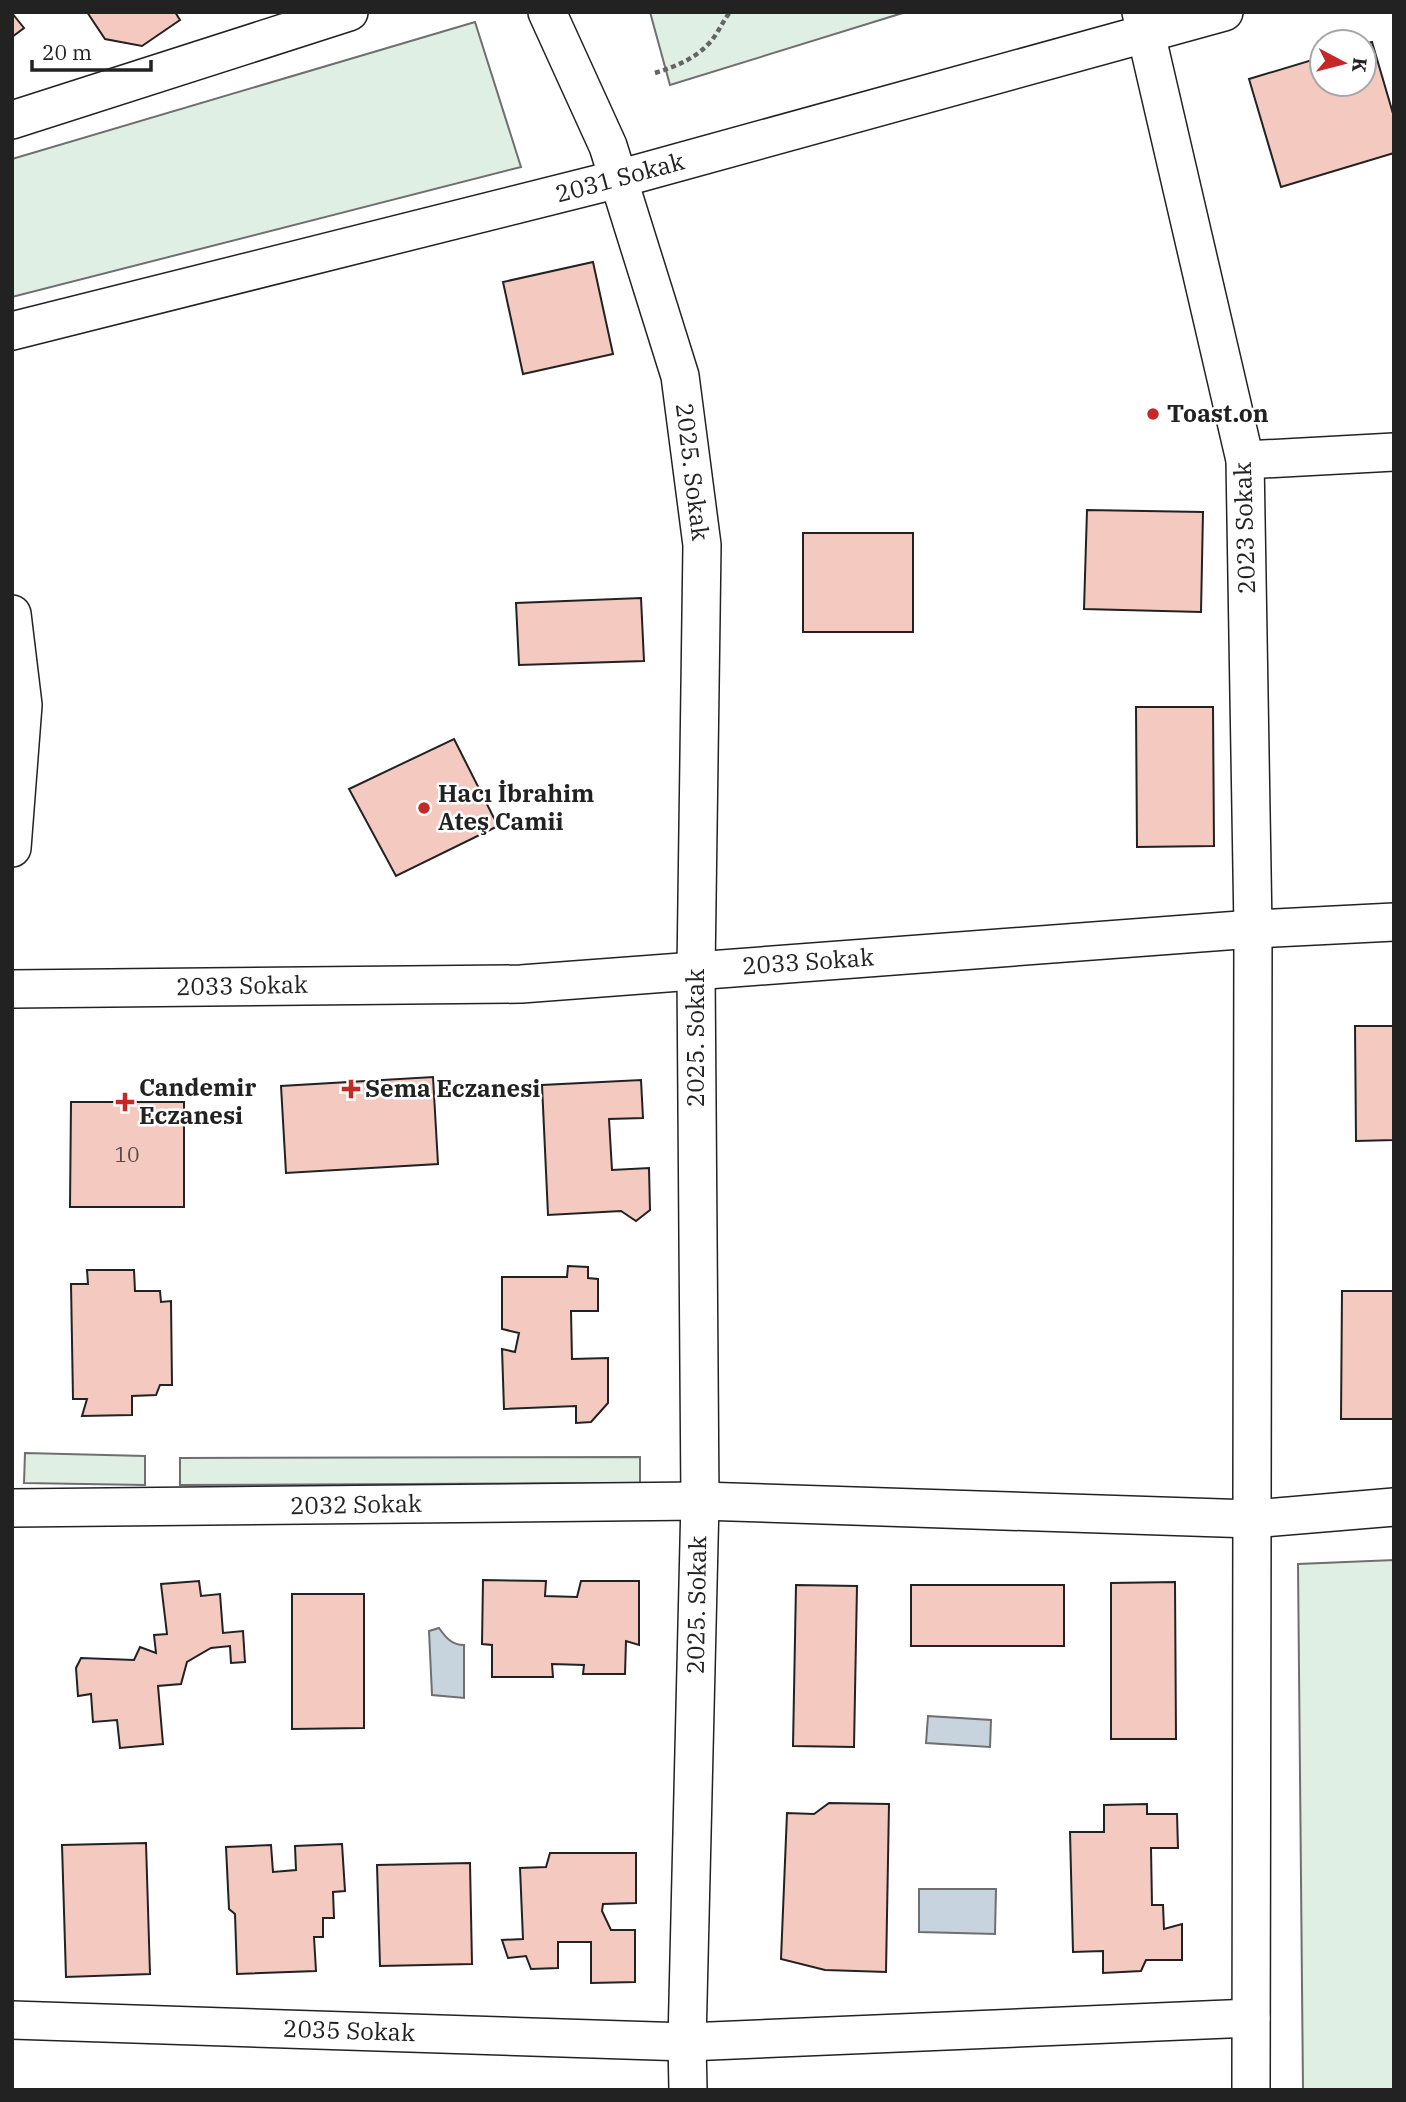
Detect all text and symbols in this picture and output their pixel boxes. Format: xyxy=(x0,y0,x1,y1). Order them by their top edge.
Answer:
scale bar xyxy=(32,28,150,72)
north arrow xyxy=(1308,28,1378,98)
text: 20 m xyxy=(42,38,92,66)
text: K xyxy=(1347,56,1373,74)
street label: 2031 Sokak xyxy=(552,145,688,210)
place label: Toast.on xyxy=(1167,397,1269,429)
street label: 2025. Sokak xyxy=(669,401,717,543)
marker: Toast.on xyxy=(1145,406,1161,422)
street label: 2023 Sokak xyxy=(1226,462,1262,595)
place label: Hacı İbrahim Ateş Camii xyxy=(438,777,594,837)
marker: Hacı İbrahim Ateş Camii xyxy=(416,800,432,816)
street label: 2033 Sokak xyxy=(741,940,875,982)
street label: 2033 Sokak xyxy=(176,968,308,1002)
street label: 2025. Sokak xyxy=(679,969,711,1107)
place label: Candemir Eczanesi xyxy=(139,1071,256,1131)
place label: Sema Eczanesi xyxy=(365,1072,540,1104)
marker: Sema Eczanesi xyxy=(343,1081,359,1097)
marker: Candemir Eczanesi xyxy=(117,1094,133,1110)
house number: 10 xyxy=(114,1140,140,1168)
street label: 2032 Sokak xyxy=(290,1487,422,1521)
street label: 2025. Sokak xyxy=(679,1536,713,1674)
street label: 2035 Sokak xyxy=(283,2012,416,2048)

